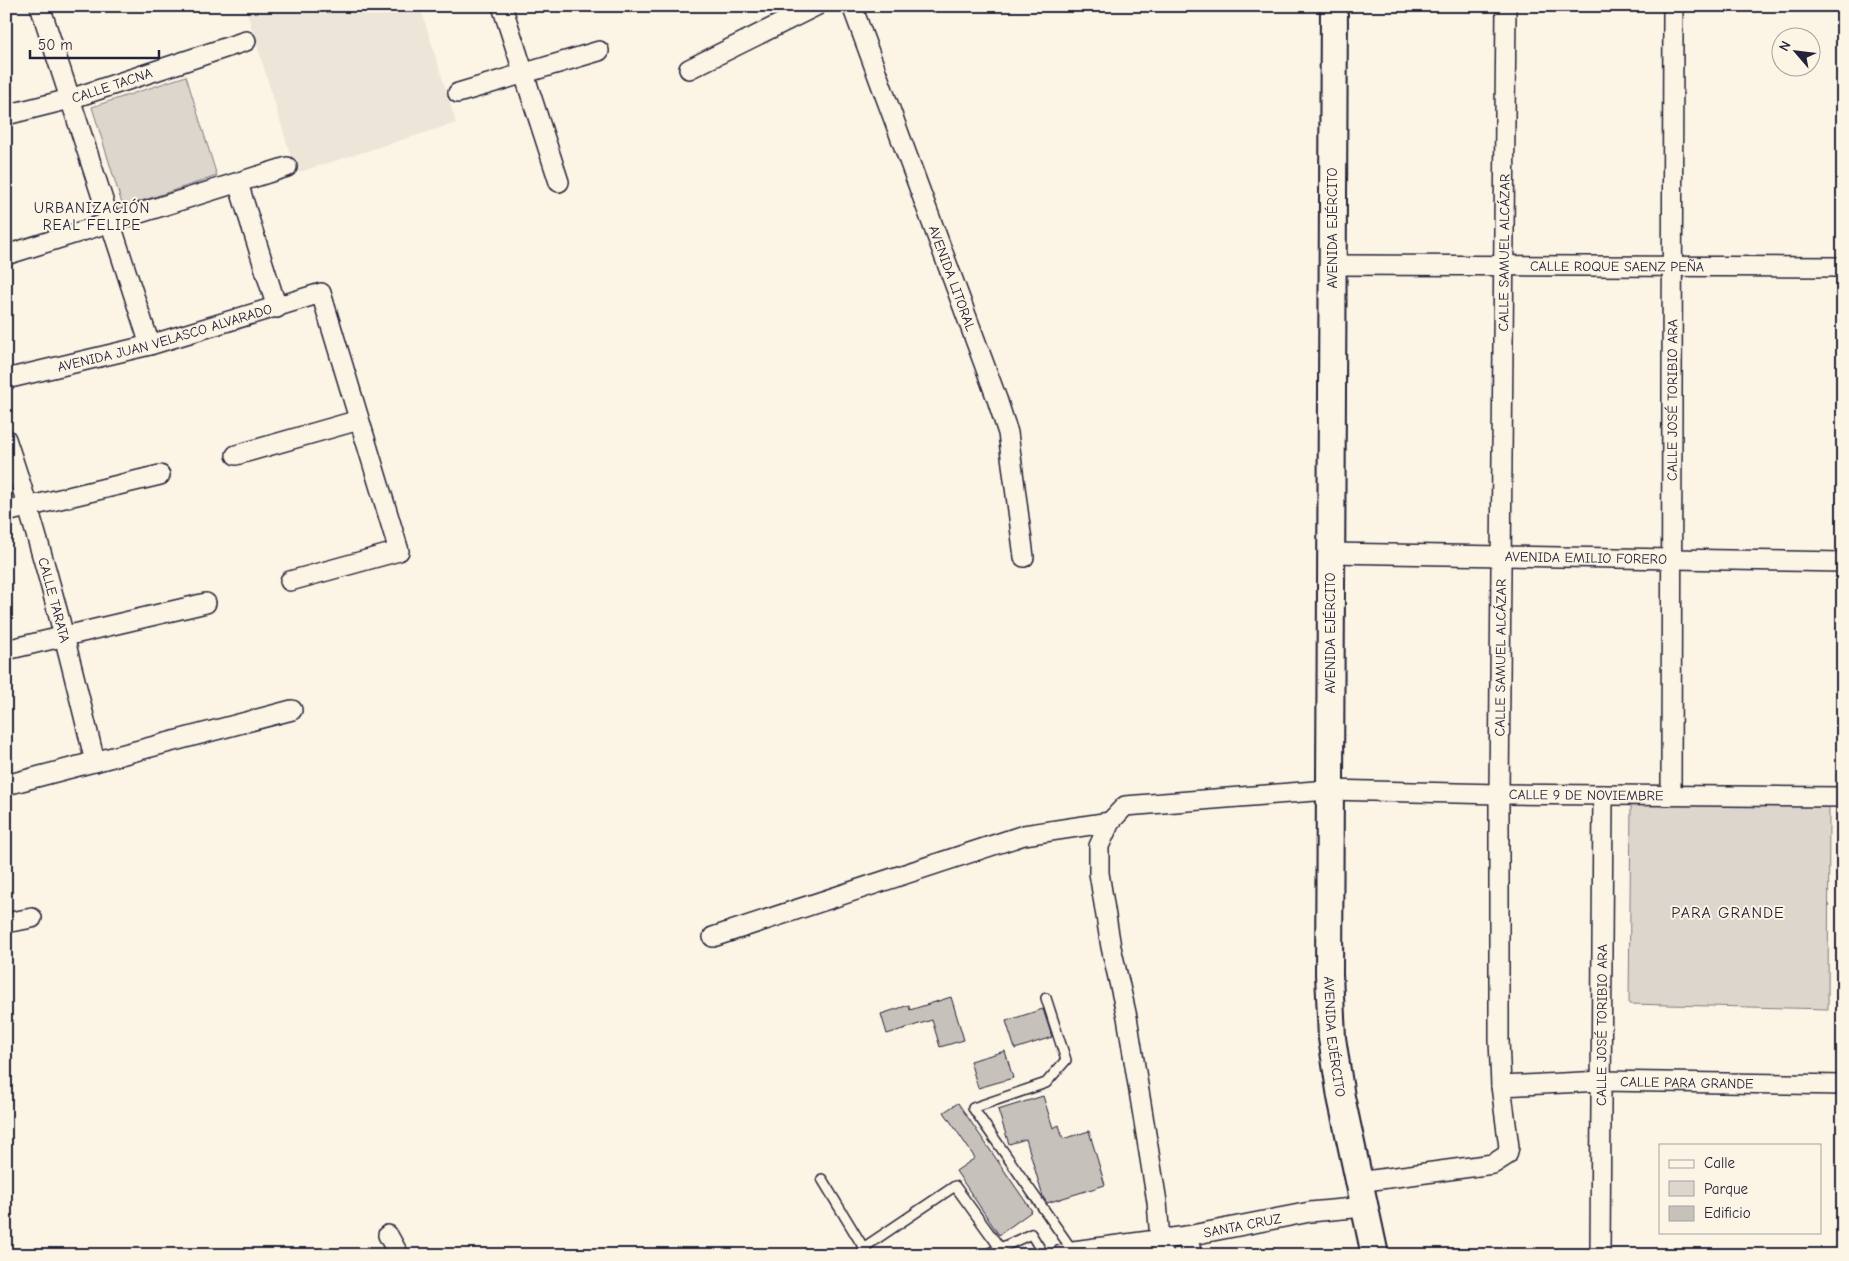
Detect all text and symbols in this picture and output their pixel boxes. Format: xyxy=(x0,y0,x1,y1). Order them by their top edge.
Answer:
scale bar xyxy=(30,28,159,60)
north arrow xyxy=(1772,28,1822,78)
text: 50 m xyxy=(38,36,73,54)
text: N xyxy=(1775,38,1795,54)
street label: CALLE TACNA xyxy=(69,64,155,107)
street label: AVENIDA EJÉRCITO xyxy=(1324,167,1341,289)
street label: CALLE SAMUEL ALCÁZAR xyxy=(1495,174,1514,331)
district label: URBANIZACIÓN REAL FELIPE xyxy=(34,198,150,234)
street label: AVENIDA LITORAL xyxy=(925,223,979,333)
street label: CALLE ROQUE SAENZ PEÑA xyxy=(1530,258,1704,275)
street label: AVENIDA JUAN VELASCO ALVARADO xyxy=(56,300,274,376)
street label: CALLE JOSÉ TORIBIO ARA xyxy=(1664,319,1681,481)
street label: AVENIDA EMILIO FORERO xyxy=(1505,548,1667,568)
street label: CALLE TARATA xyxy=(34,555,73,645)
street label: AVENIDA EJÉRCITO xyxy=(1322,572,1339,694)
street label: CALLE SAMUEL ALCÁZAR xyxy=(1492,579,1510,736)
street label: CALLE 9 DE NOVIEMBRE xyxy=(1509,786,1664,804)
district label: PARA GRANDE xyxy=(1671,904,1785,922)
street label: CALLE JOSÉ TORIBIO ARA xyxy=(1593,944,1611,1106)
street label: AVENIDA EJÉRCITO xyxy=(1320,976,1349,1098)
street label: CALLE PARA GRANDE xyxy=(1620,1073,1754,1093)
legend xyxy=(1659,1144,1822,1234)
text: Calle xyxy=(1704,1154,1736,1172)
text: Parque xyxy=(1704,1180,1749,1198)
text: Edificio xyxy=(1704,1204,1751,1222)
street label: SANTA CRUZ xyxy=(1202,1210,1283,1242)

